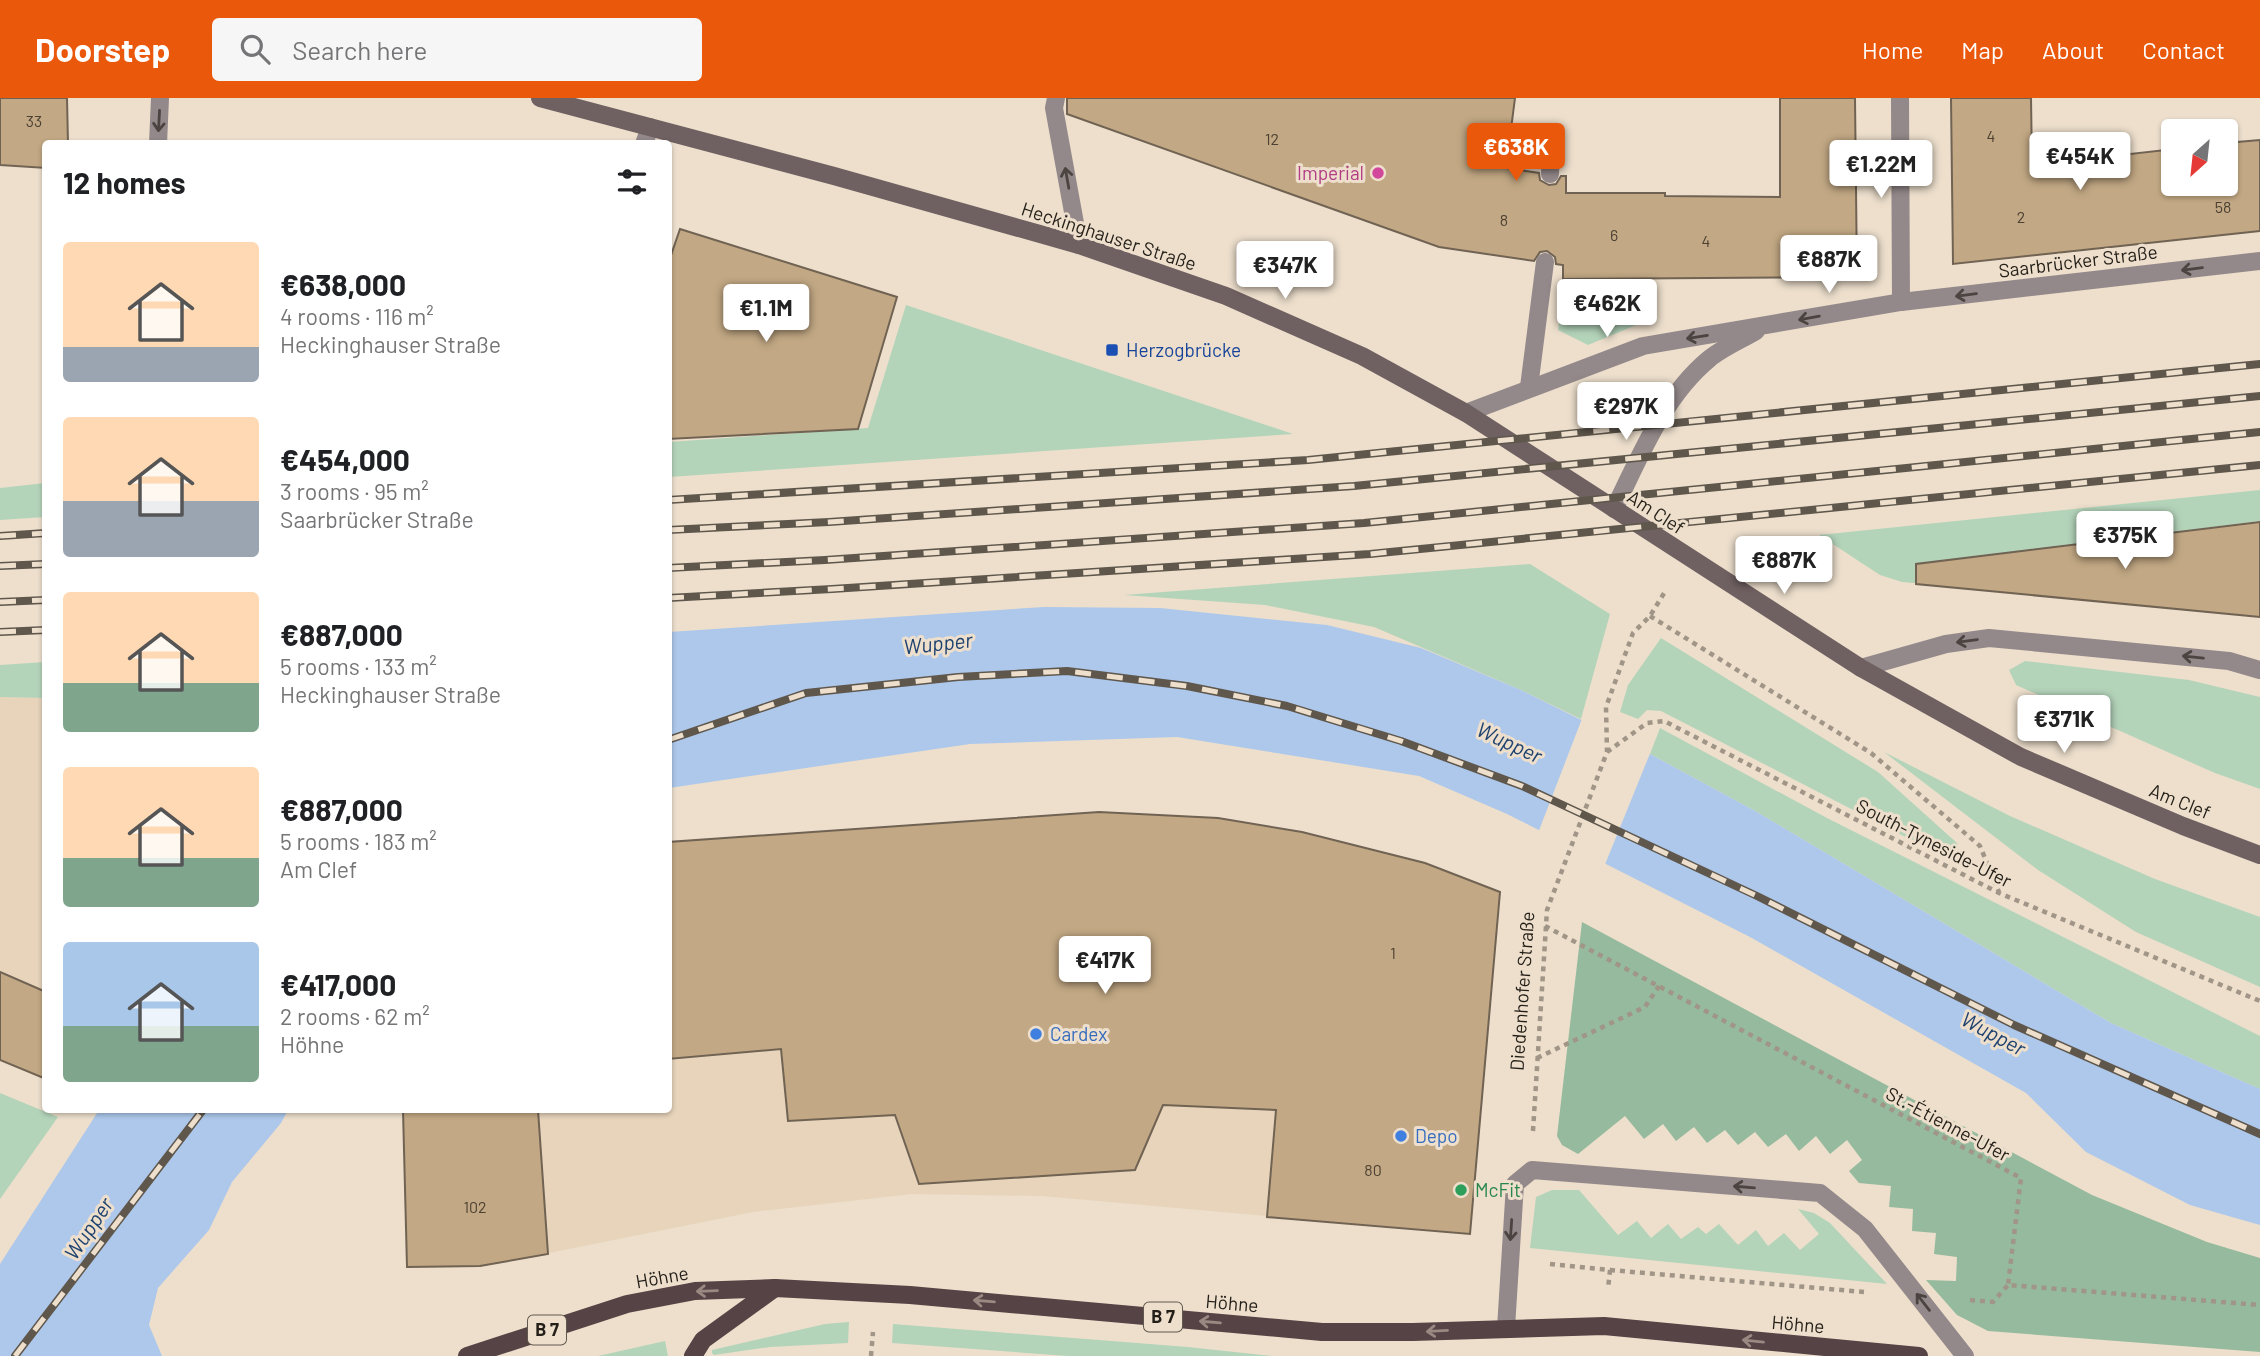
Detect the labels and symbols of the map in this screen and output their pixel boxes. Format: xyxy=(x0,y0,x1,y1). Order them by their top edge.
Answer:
one-way arrow xyxy=(152,109,165,132)
house number: 33 xyxy=(26,111,42,130)
north arrow xyxy=(2161,119,2238,196)
pin: €638K xyxy=(1467,123,1565,183)
house number: 4 xyxy=(1987,126,1995,145)
house number: 12 xyxy=(1265,129,1279,148)
pin: €454K xyxy=(2031,132,2129,192)
pin: €1.22M xyxy=(1824,140,1938,200)
place label: Imperial xyxy=(1297,161,1364,184)
marker: Imperial xyxy=(1370,165,1386,181)
one-way arrow xyxy=(1060,167,1073,190)
street label: Heckinghauser Straße xyxy=(1019,196,1200,275)
house number: 58 xyxy=(2215,197,2231,216)
house number: 2 xyxy=(2017,207,2025,226)
house number: 8 xyxy=(1500,210,1508,229)
house number: 6 xyxy=(1610,225,1618,244)
house number: 4 xyxy=(1702,231,1710,250)
pin: €887K xyxy=(1780,236,1878,295)
street label: Saarbrücker Straße xyxy=(1997,239,2159,282)
pin: €347K xyxy=(1236,242,1334,301)
one-way arrow xyxy=(2181,263,2204,276)
pin: €462K xyxy=(1558,280,1656,339)
pin: €1.1M xyxy=(717,285,815,344)
one-way arrow xyxy=(1955,289,1978,302)
one-way arrow xyxy=(1798,312,1821,325)
one-way arrow xyxy=(1686,330,1709,343)
place label: Herzogbrücke xyxy=(1126,338,1241,361)
marker: Herzogbrücke xyxy=(1104,342,1120,358)
pin: €297K xyxy=(1577,382,1675,442)
street label: Am Clef xyxy=(1623,485,1689,539)
pin: €375K xyxy=(2076,512,2174,571)
pin: €887K xyxy=(1735,536,1833,596)
water label: Wupper xyxy=(902,626,974,659)
one-way arrow xyxy=(1956,634,1979,647)
one-way arrow xyxy=(2182,651,2205,664)
pin: €371K xyxy=(2015,696,2113,755)
water label: Wupper xyxy=(1473,716,1547,768)
street label: Am Clef xyxy=(2146,778,2214,823)
street label: South-Tyneside-Ufer xyxy=(1853,793,2016,892)
street label: Diedenhofer Straße xyxy=(1504,910,1539,1071)
pin: €417K xyxy=(1056,936,1154,996)
house number: 1 xyxy=(1390,943,1396,962)
water label: Wupper xyxy=(1957,1005,2031,1060)
place label: Cardex xyxy=(1050,1022,1107,1045)
marker: Cardex xyxy=(1028,1026,1044,1042)
street label: St.-Étienne-Ufer xyxy=(1882,1081,2014,1166)
place label: Depo xyxy=(1415,1124,1458,1147)
marker: Depo xyxy=(1393,1128,1409,1144)
house number: 80 xyxy=(1364,1160,1382,1179)
place label: McFit xyxy=(1475,1178,1521,1201)
one-way arrow xyxy=(1733,1180,1756,1193)
marker: McFit xyxy=(1453,1182,1469,1198)
water label: Wupper xyxy=(58,1192,118,1264)
house number: 102 xyxy=(463,1197,487,1216)
one-way arrow xyxy=(1504,1218,1517,1241)
street label: Höhne xyxy=(634,1261,690,1292)
one-way arrow xyxy=(696,1284,719,1297)
street label: Höhne xyxy=(1205,1289,1259,1316)
one-way arrow xyxy=(973,1294,996,1307)
one-way arrow xyxy=(1916,1294,1931,1312)
road number: B 7 xyxy=(1144,1302,1182,1332)
street label: Höhne xyxy=(1771,1310,1825,1337)
one-way arrow xyxy=(1200,1315,1222,1328)
road number: B 7 xyxy=(528,1316,566,1344)
one-way arrow xyxy=(1426,1325,1449,1338)
one-way arrow xyxy=(1743,1334,1765,1347)

